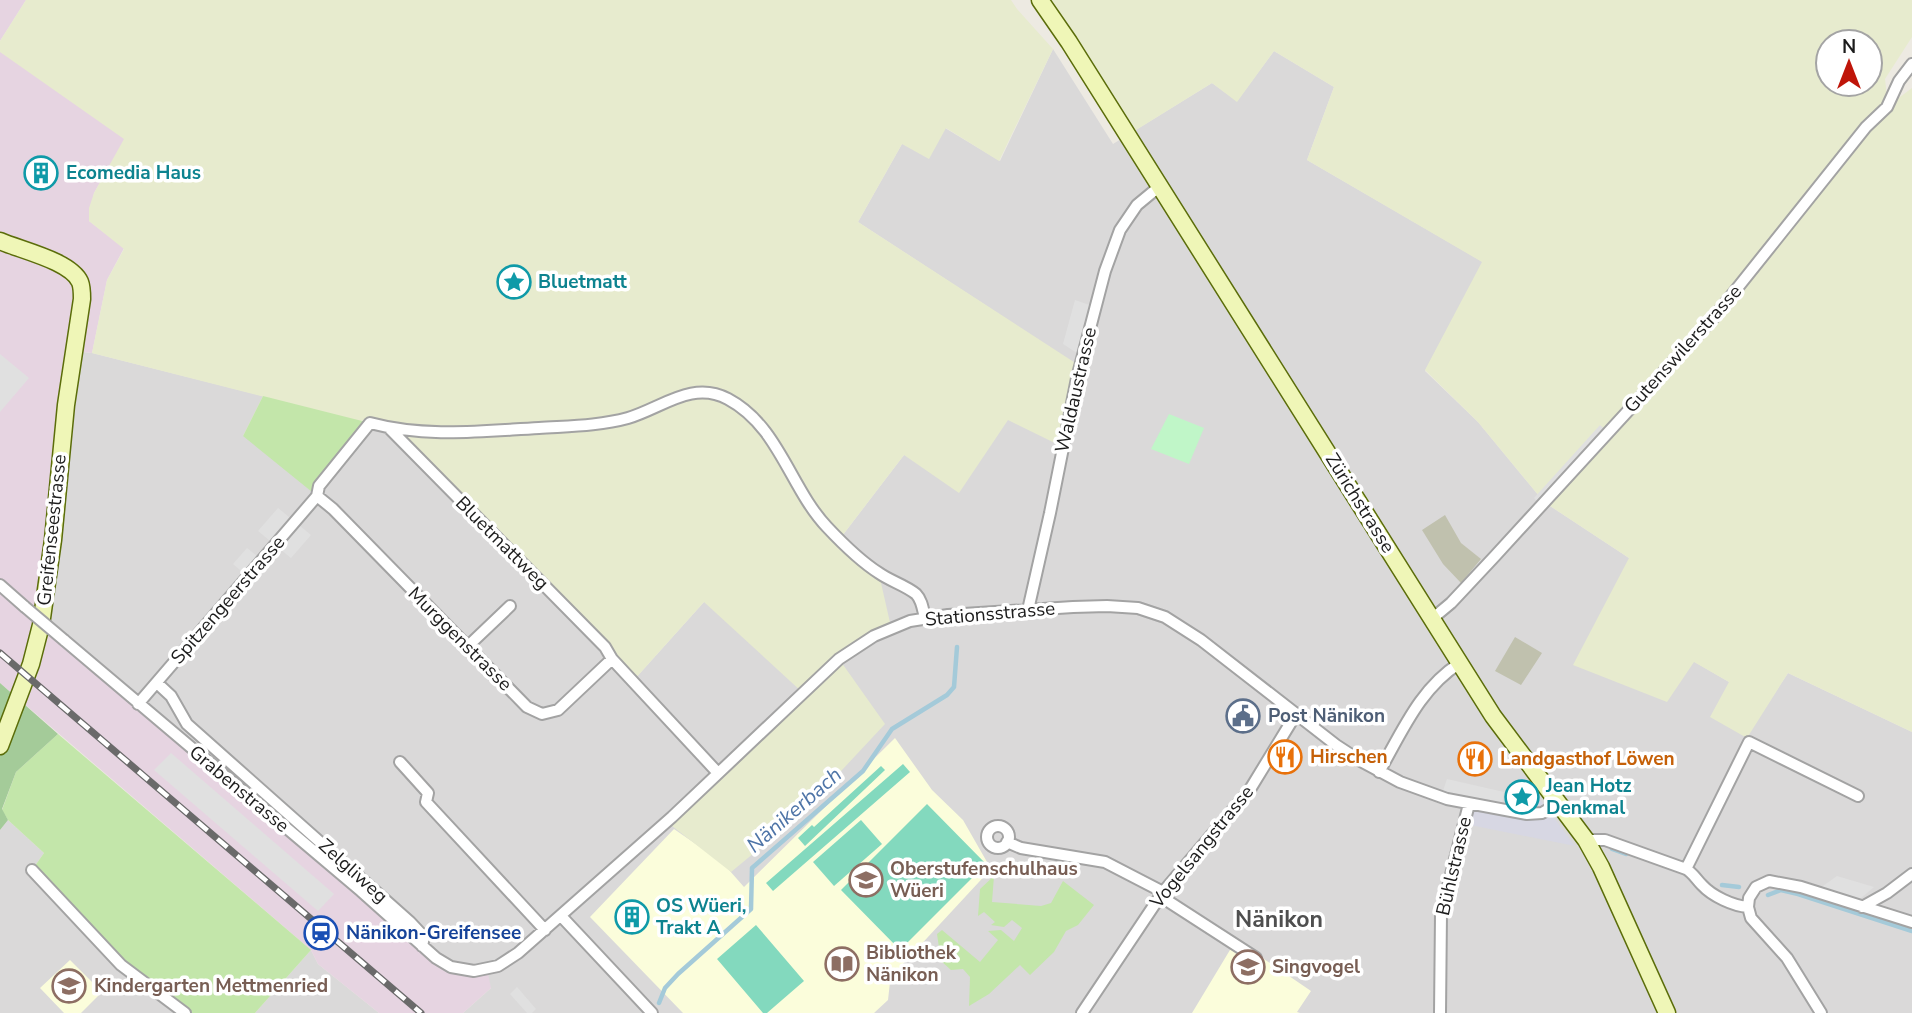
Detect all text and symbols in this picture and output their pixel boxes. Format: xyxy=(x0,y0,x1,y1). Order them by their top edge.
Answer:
north arrow xyxy=(1814,28,1884,98)
text: N xyxy=(1842,34,1856,60)
building icon: Ecomedia Haus xyxy=(22,154,60,192)
place label: Ecomedia Haus xyxy=(66,160,201,186)
place icon: Bluetmatt xyxy=(495,263,533,301)
place label: Bluetmatt xyxy=(538,269,628,295)
street label: Gutenswilerstrasse xyxy=(1618,279,1748,419)
street label: Waldaustrasse xyxy=(1049,325,1103,455)
street label: Zürichstrasse xyxy=(1319,448,1401,558)
street label: Greifenseestrasse xyxy=(31,453,73,607)
street label: Bluetmattweg xyxy=(450,491,554,595)
street label: Spitzengeerstrasse xyxy=(165,530,291,670)
street label: Murggenstrasse xyxy=(402,581,518,697)
street label: Stationsstrasse xyxy=(924,595,1056,633)
public building icon: Post Nänikon xyxy=(1224,697,1262,735)
place label: Post Nänikon xyxy=(1268,703,1385,729)
restaurant icon: Hirschen xyxy=(1266,738,1304,776)
street label: Grabenstrasse xyxy=(183,739,295,839)
restaurant icon: Landgasthof Löwen xyxy=(1456,740,1494,778)
place label: Hirschen xyxy=(1310,744,1388,770)
place label: Landgasthof Löwen xyxy=(1500,746,1675,772)
water label: Nänikerbach xyxy=(741,761,847,859)
place label: Jean Hotz Denkmal xyxy=(1545,773,1632,821)
place icon: Jean Hotz Denkmal xyxy=(1503,778,1541,816)
street label: Vogelsangstrasse xyxy=(1144,780,1260,915)
street label: Bühlstrasse xyxy=(1430,814,1478,918)
street label: Zelgliweg xyxy=(313,833,393,909)
place label: Oberstufenschulhaus Wüeri xyxy=(890,856,1078,904)
school or university icon: Oberstufenschulhaus Wüeri xyxy=(847,861,885,899)
place label: OS Wüeri, Trakt A xyxy=(656,893,747,941)
building icon: OS Wüeri, Trakt A xyxy=(613,898,651,936)
district label: Nänikon xyxy=(1235,904,1323,935)
station icon: Nänikon-Greifensee xyxy=(302,914,340,952)
place label: Nänikon-Greifensee xyxy=(346,920,521,946)
place label: Bibliothek Nänikon xyxy=(866,940,957,988)
library icon: Bibliothek Nänikon xyxy=(823,945,861,983)
school or university icon: Singvogel xyxy=(1229,948,1267,986)
place label: Singvogel xyxy=(1272,954,1360,980)
school or university icon: Kindergarten Mettmenried xyxy=(50,967,88,1005)
place label: Kindergarten Mettmenried xyxy=(94,973,328,999)

